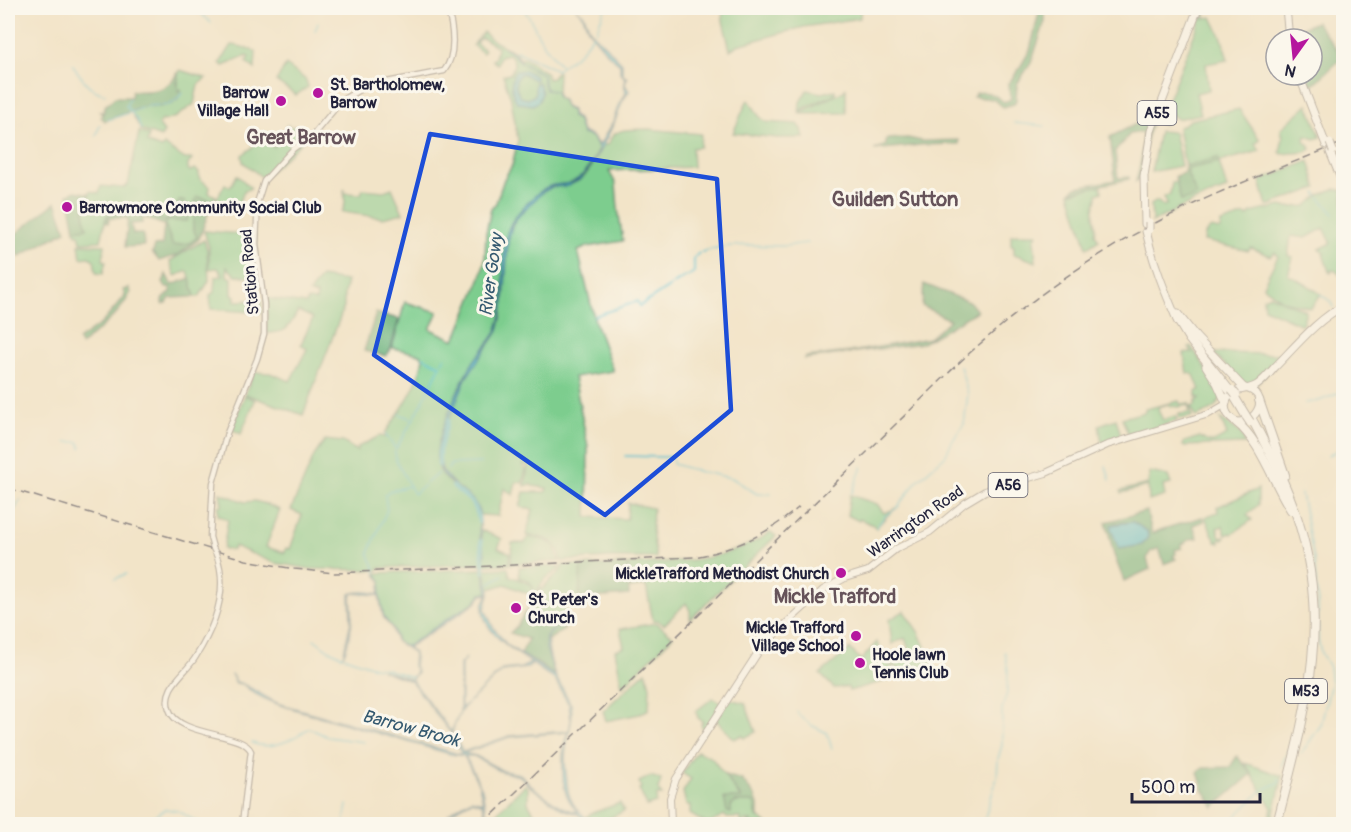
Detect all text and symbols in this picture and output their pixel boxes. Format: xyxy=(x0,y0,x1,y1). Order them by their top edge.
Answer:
north arrow xyxy=(1264,27,1324,87)
text: N xyxy=(1282,59,1298,82)
place label: St. Bartholomew, Barrow xyxy=(330,75,445,113)
place label: Barrow Village Hall xyxy=(197,83,269,121)
marker: St. Bartholomew, Barrow xyxy=(311,86,325,100)
marker: Barrow Village Hall xyxy=(274,94,288,108)
road number: A55 xyxy=(1138,101,1176,125)
district label: Great Barrow xyxy=(246,125,356,150)
district label: Guilden Sutton xyxy=(832,187,958,212)
place label: Barrowmore Community Social Club xyxy=(79,198,322,218)
marker: Barrowmore Community Social Club xyxy=(60,200,74,214)
street label: Station Road xyxy=(236,228,264,316)
water label: River Gowy xyxy=(474,230,509,318)
road number: A56 xyxy=(988,473,1028,497)
street label: Warrington Road xyxy=(864,481,968,562)
place label: MickleTrafford Methodist Church xyxy=(615,564,829,584)
marker: MickleTrafford Methodist Church xyxy=(834,566,848,580)
district label: Mickle Trafford xyxy=(774,584,896,609)
place label: St. Peter's Church xyxy=(528,590,599,628)
marker: St. Peter's Church xyxy=(509,601,523,615)
place label: Mickle Trafford Village School xyxy=(746,618,844,656)
marker: Mickle Trafford Village School xyxy=(849,629,863,643)
place label: Hoole lawn Tennis Club xyxy=(871,645,949,683)
marker: Hoole lawn Tennis Club xyxy=(853,656,867,670)
road number: M53 xyxy=(1285,679,1327,703)
water label: Barrow Brook xyxy=(360,704,463,753)
scale bar xyxy=(1132,766,1260,804)
text: 500 m xyxy=(1141,776,1195,799)

